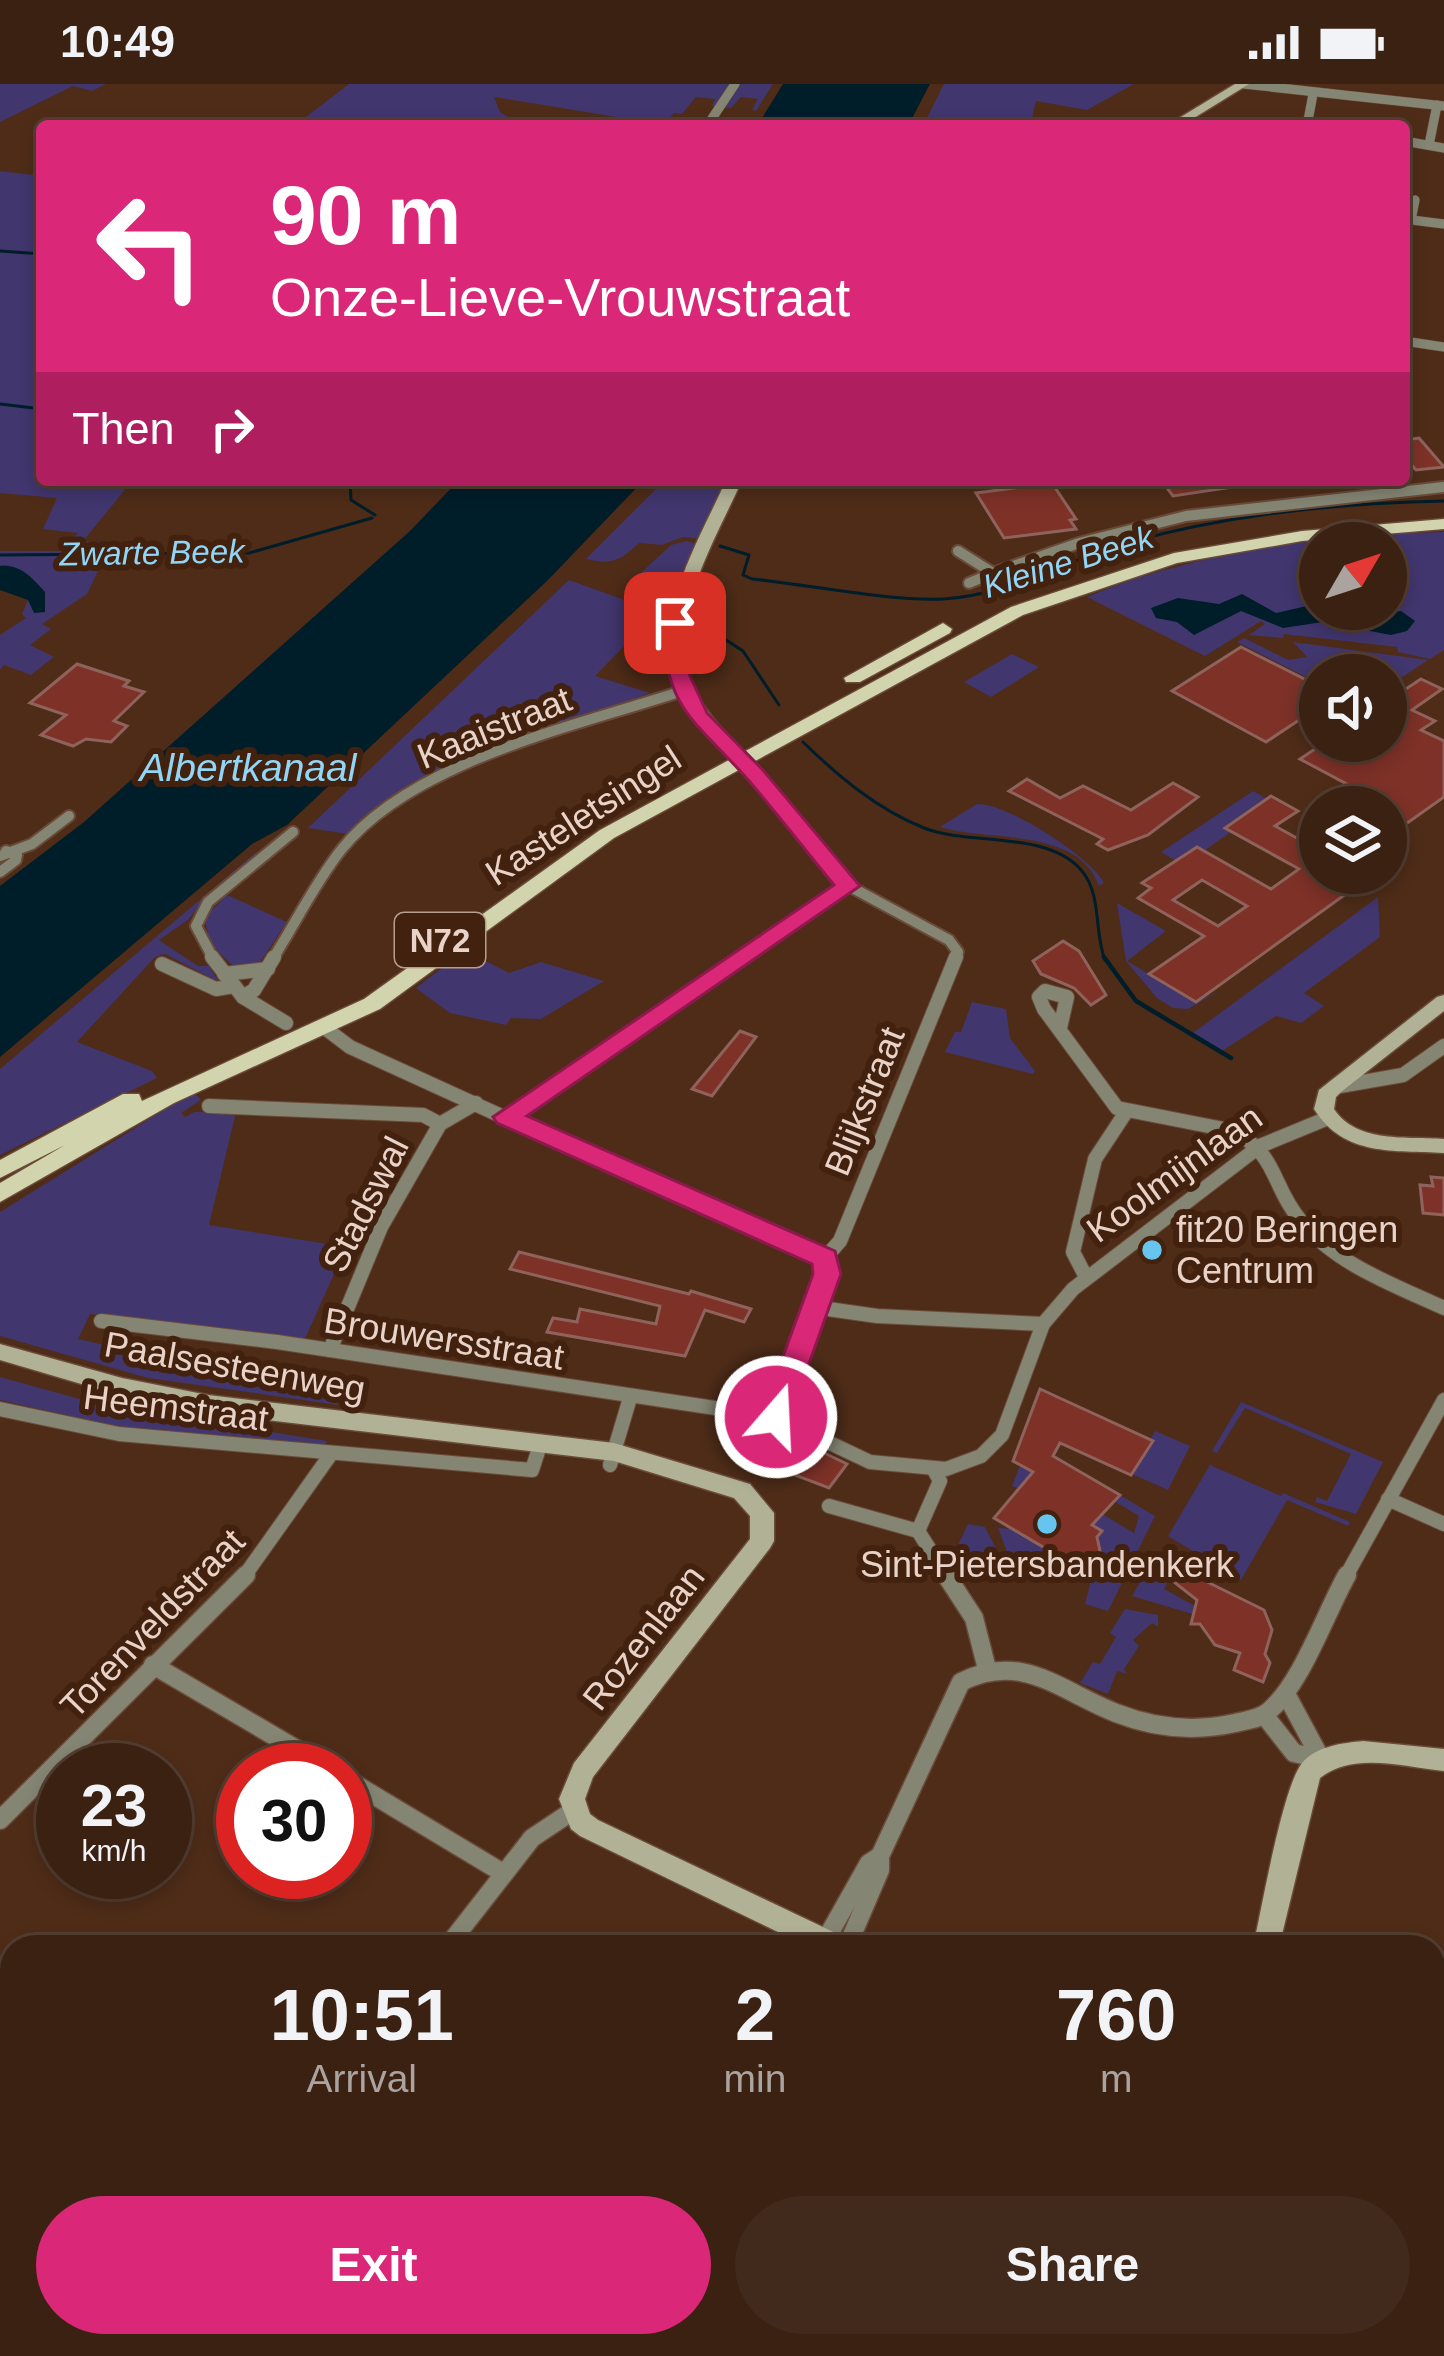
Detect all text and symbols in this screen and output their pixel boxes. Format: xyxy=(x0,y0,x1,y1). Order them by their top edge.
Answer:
text: 10:49 xyxy=(60,16,175,67)
icon: left xyxy=(72,168,228,324)
text: 90 m xyxy=(270,168,461,262)
text: Onze-Lieve-Vrouwstraat xyxy=(270,267,850,327)
icon: right xyxy=(199,396,265,462)
text: Then xyxy=(72,403,175,454)
water label: Kleine Beek xyxy=(979,518,1159,605)
north arrow xyxy=(1299,522,1407,630)
map controls xyxy=(1299,522,1407,894)
water label: Zwarte Beek xyxy=(58,532,246,573)
pin xyxy=(624,572,726,674)
icon: arrive xyxy=(642,590,708,656)
button: sound xyxy=(1299,654,1407,762)
street label: Kaaistraat xyxy=(411,678,577,777)
street label: Kasteletsingel xyxy=(478,737,688,894)
water label: Albertkanaal xyxy=(138,746,358,789)
button: layers xyxy=(1299,786,1407,894)
road number: N72 xyxy=(395,913,485,967)
street label: Blijkstraat xyxy=(816,1021,913,1181)
street label: Koolmijnlaan xyxy=(1079,1096,1270,1251)
street label: Stadswal xyxy=(314,1130,417,1279)
place label: fit20 Beringen Centrum xyxy=(1176,1209,1398,1291)
marker: fit20 Beringen Centrum xyxy=(1139,1237,1165,1263)
street label: Brouwersstraat xyxy=(321,1299,567,1378)
street label: Paalsesteenweg xyxy=(101,1323,369,1410)
position arrow xyxy=(713,1354,839,1480)
street label: Heemstraat xyxy=(81,1376,271,1439)
marker: Sint-Pietersbandenkerk xyxy=(1034,1511,1060,1537)
street label: Torenveldstraat xyxy=(52,1521,253,1726)
place label: Sint-Pietersbandenkerk xyxy=(860,1544,1235,1585)
street label: Rozenlaan xyxy=(574,1557,713,1718)
speed limit sign: 30 xyxy=(216,1743,372,1899)
text: 23 xyxy=(81,1772,147,1839)
text: km/h xyxy=(81,1834,147,1867)
text: 10:51 xyxy=(270,1975,454,2055)
text: 2 xyxy=(735,1975,775,2055)
text: 760 xyxy=(1056,1975,1176,2055)
text: Arrival xyxy=(307,2057,417,2100)
text: min xyxy=(724,2057,786,2100)
text: m xyxy=(1100,2057,1132,2100)
button: Exit xyxy=(36,2196,711,2334)
button: Share xyxy=(735,2196,1410,2334)

